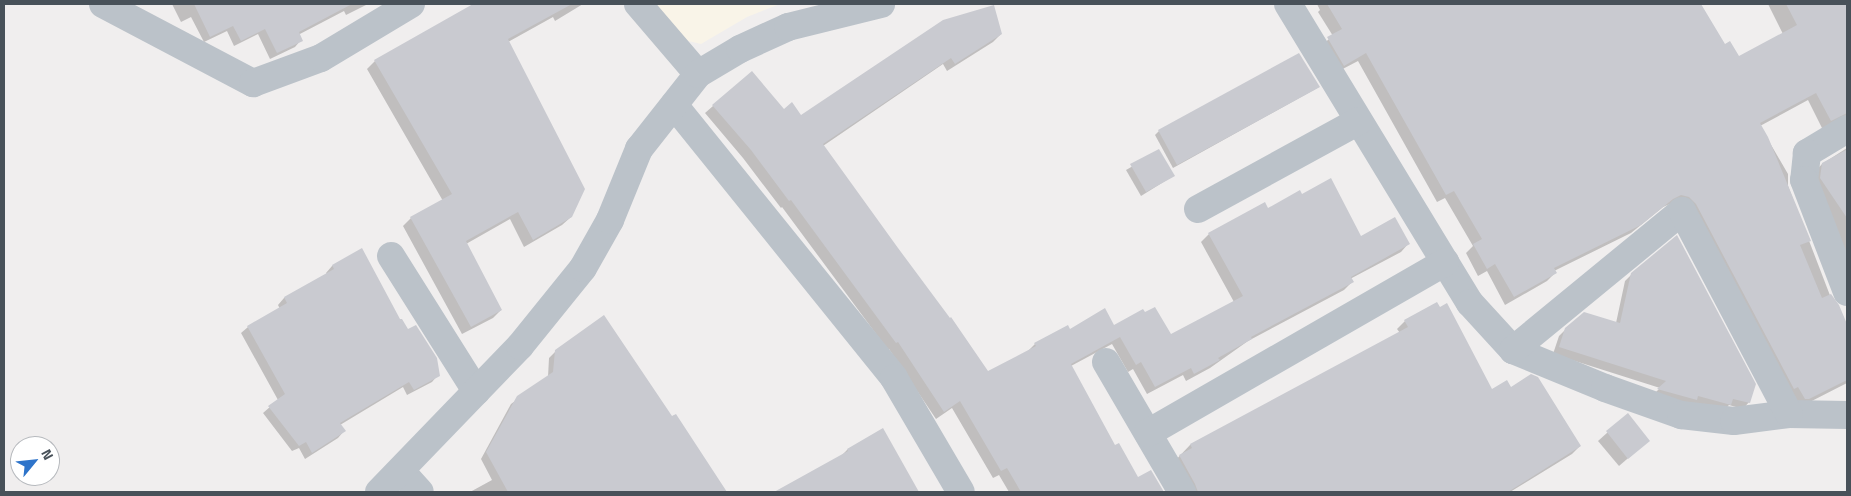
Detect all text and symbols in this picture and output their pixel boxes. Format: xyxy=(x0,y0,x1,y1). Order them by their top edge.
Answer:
north arrow xyxy=(10,436,60,486)
text: N xyxy=(36,445,59,463)

